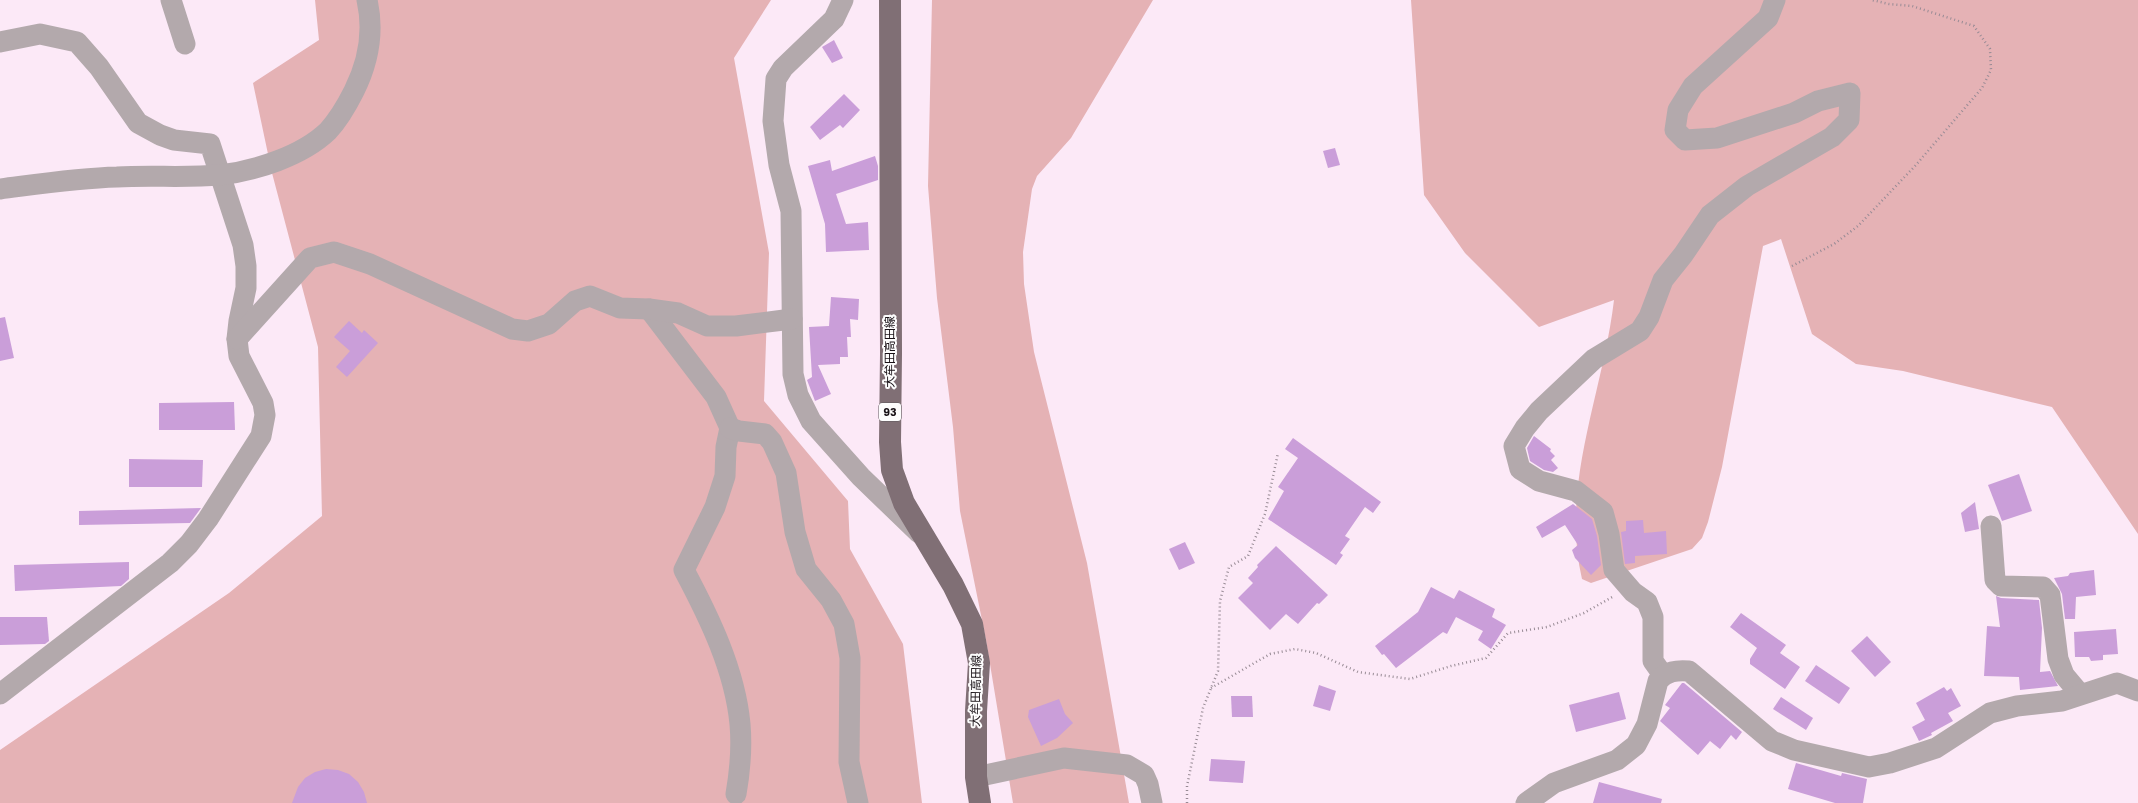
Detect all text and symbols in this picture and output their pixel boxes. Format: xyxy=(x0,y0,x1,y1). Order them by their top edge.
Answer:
street label: 大牟田高田線 xyxy=(881,316,898,388)
road number: 93 xyxy=(879,403,901,421)
street label: 大牟田高田線 xyxy=(966,655,985,727)

